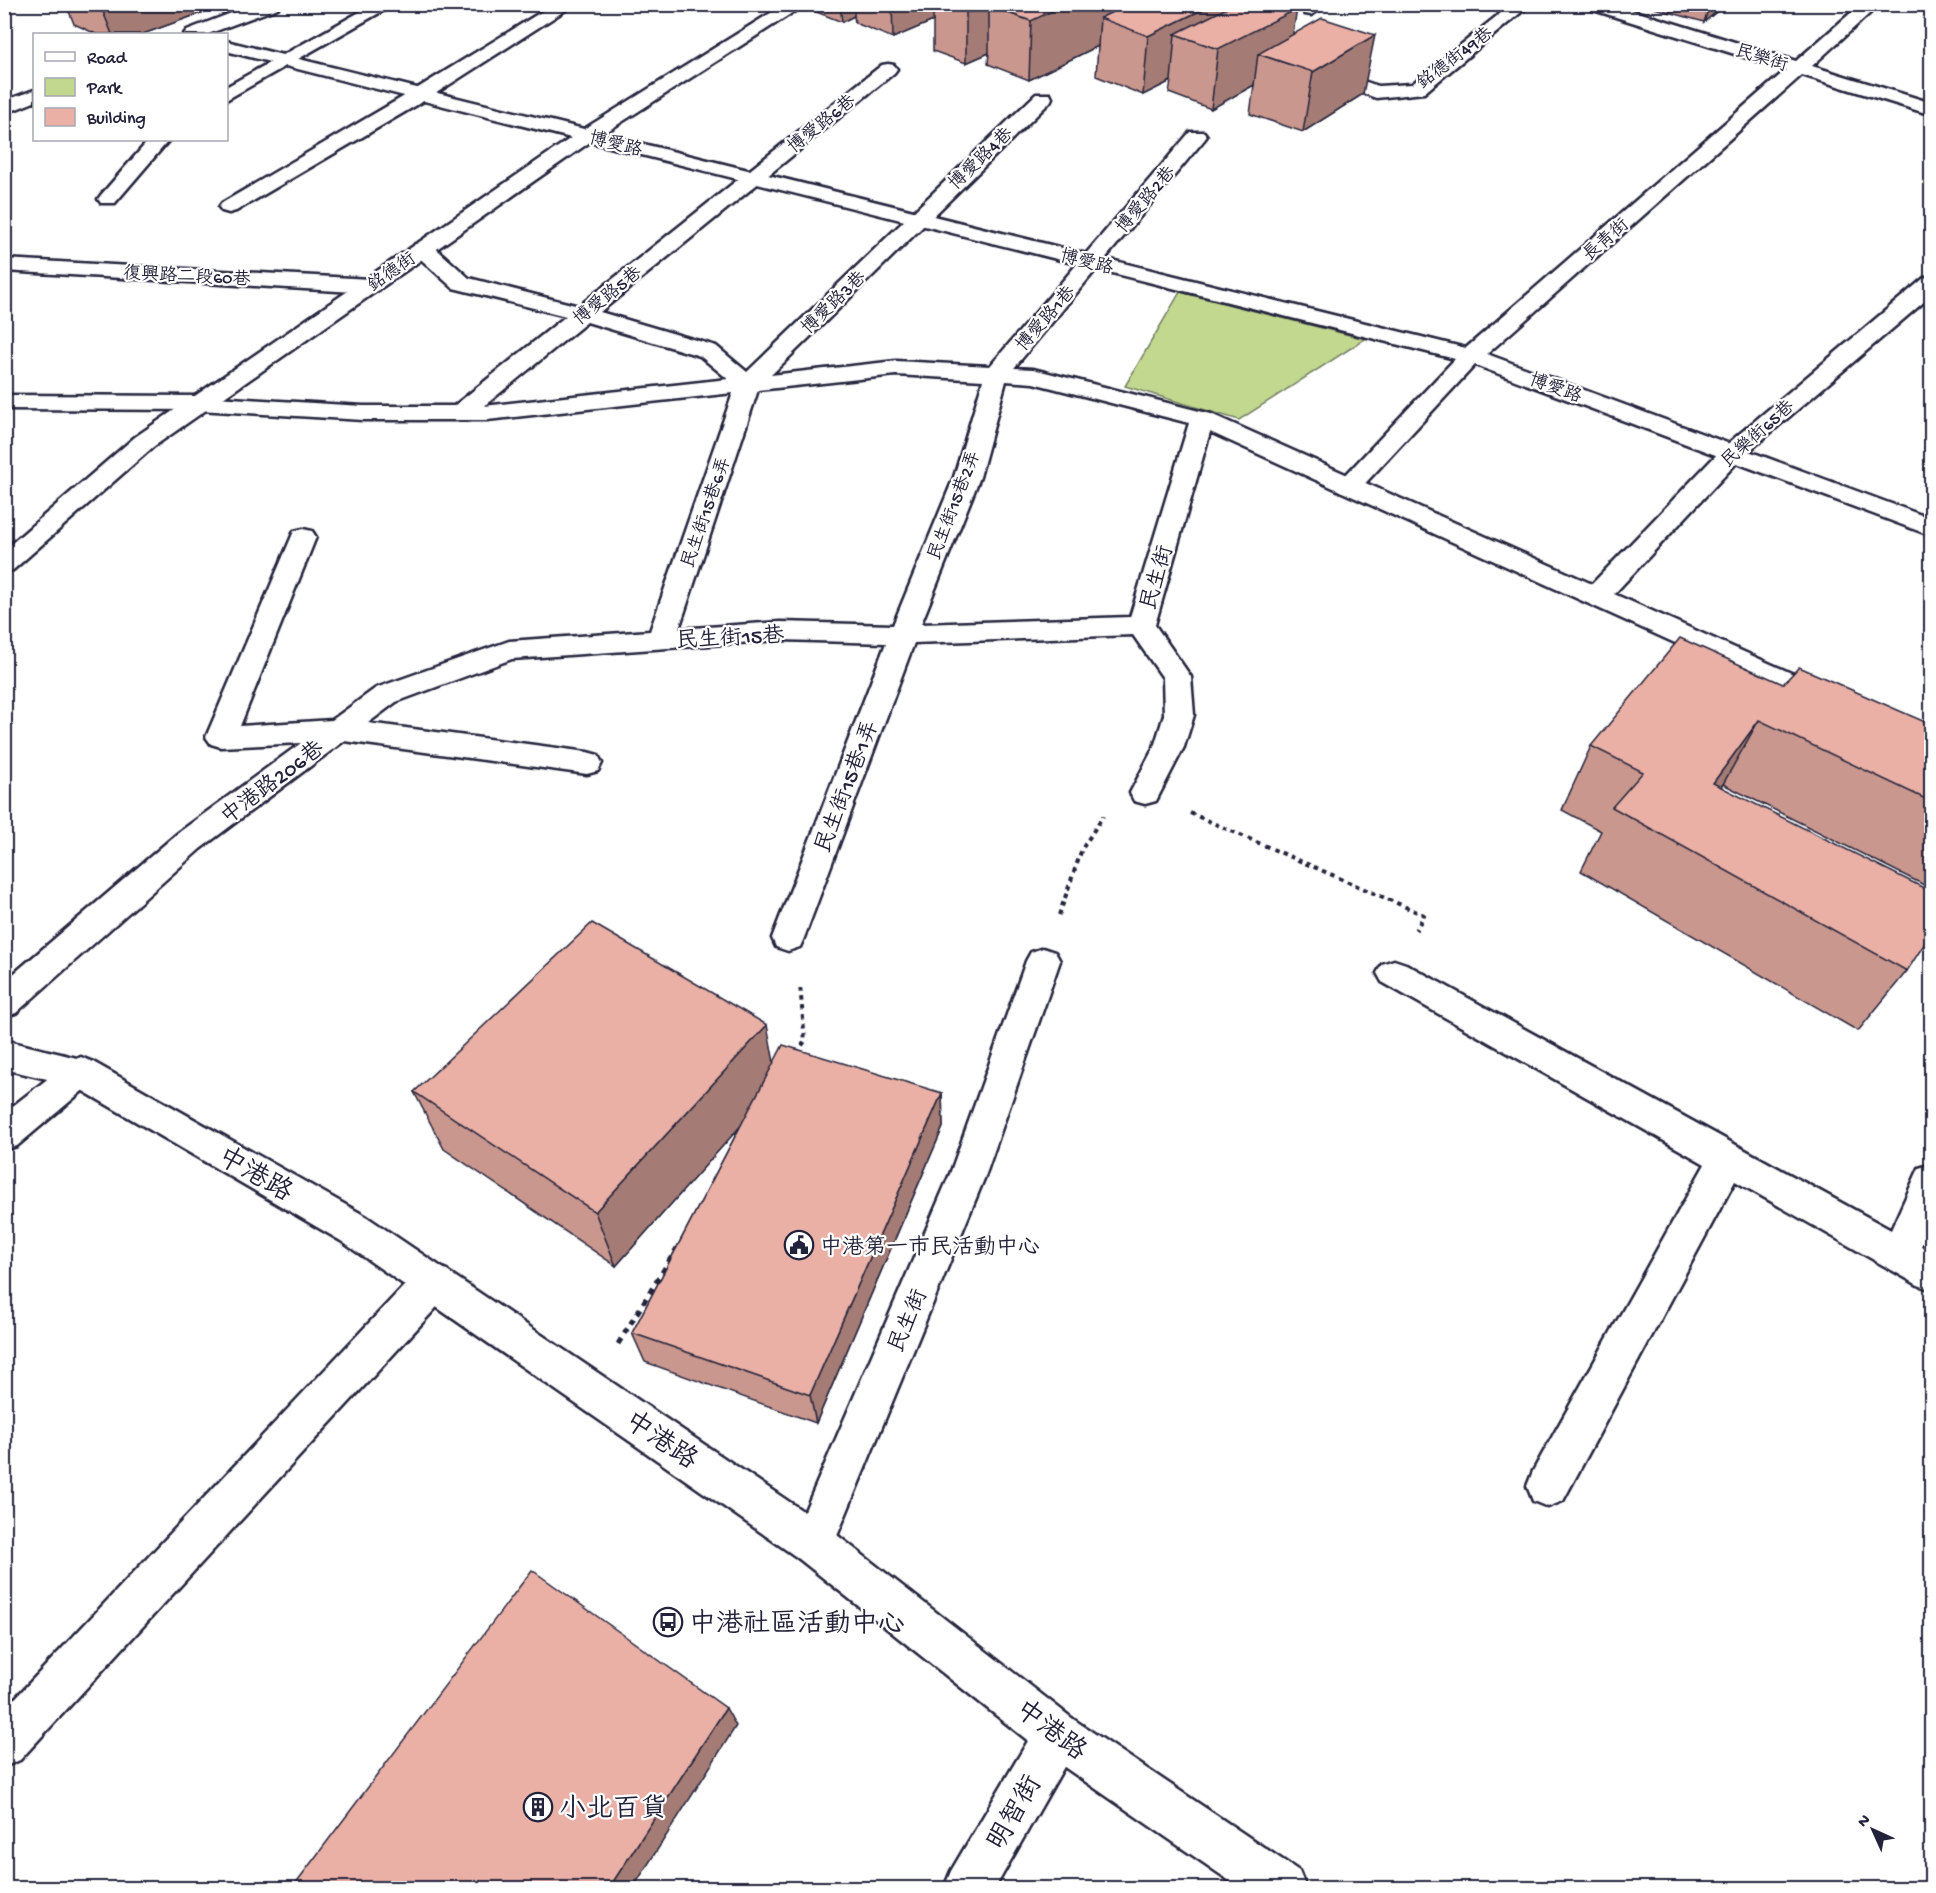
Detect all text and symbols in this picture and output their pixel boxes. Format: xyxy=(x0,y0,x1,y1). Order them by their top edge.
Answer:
street label: 銘德街49巷 xyxy=(1413,23,1498,94)
legend xyxy=(33,33,228,141)
street label: 民樂街 xyxy=(1732,40,1790,77)
text: Road xyxy=(87,49,128,70)
text: Park xyxy=(86,79,123,100)
street label: 博愛路6巷 xyxy=(784,90,861,159)
text: Building xyxy=(86,109,146,130)
street label: 博愛路4巷 xyxy=(945,124,1018,195)
street label: 博愛路 xyxy=(587,128,644,162)
street label: 博愛路2巷 xyxy=(1112,162,1181,238)
street label: 長青街 xyxy=(1579,214,1634,267)
street label: 博愛路 xyxy=(1058,246,1115,280)
street label: 銘德街 xyxy=(364,248,421,297)
street label: 博愛路5巷 xyxy=(570,262,647,331)
street label: 復興路二段60巷 xyxy=(123,263,251,291)
street label: 博愛路3巷 xyxy=(797,267,871,340)
street label: 博愛路1巷 xyxy=(1012,282,1081,356)
street label: 博愛路 xyxy=(1526,369,1584,408)
street label: 民樂街65巷 xyxy=(1717,396,1799,473)
street label: 民生街15巷2弄 xyxy=(924,448,986,564)
street label: 民生街15巷6弄 xyxy=(678,454,736,571)
street label: 民生街 xyxy=(1136,543,1180,613)
street label: 民生街15巷 xyxy=(675,623,785,656)
street label: 民生街15巷1弄 xyxy=(811,717,886,857)
street label: 中港路206巷 xyxy=(215,735,330,831)
street label: 中港路 xyxy=(211,1141,298,1211)
public building icon: 中港第一市民活動中心 xyxy=(783,1229,815,1261)
place label: 中港第一市民活動中心 xyxy=(820,1234,1040,1262)
street label: 民生街 xyxy=(884,1286,935,1357)
street label: 中港路 xyxy=(617,1405,703,1478)
bus stop icon: 中港社區活動中心 xyxy=(652,1606,684,1638)
place label: 中港社區活動中心 xyxy=(689,1608,905,1642)
street label: 中港路 xyxy=(1008,1693,1093,1769)
street label: 明智街 xyxy=(981,1770,1051,1857)
building icon: 小北百貨 xyxy=(522,1791,554,1823)
place label: 小北百貨 xyxy=(559,1794,667,1827)
north arrow xyxy=(1843,1800,1903,1860)
text: N xyxy=(1854,1811,1876,1832)

